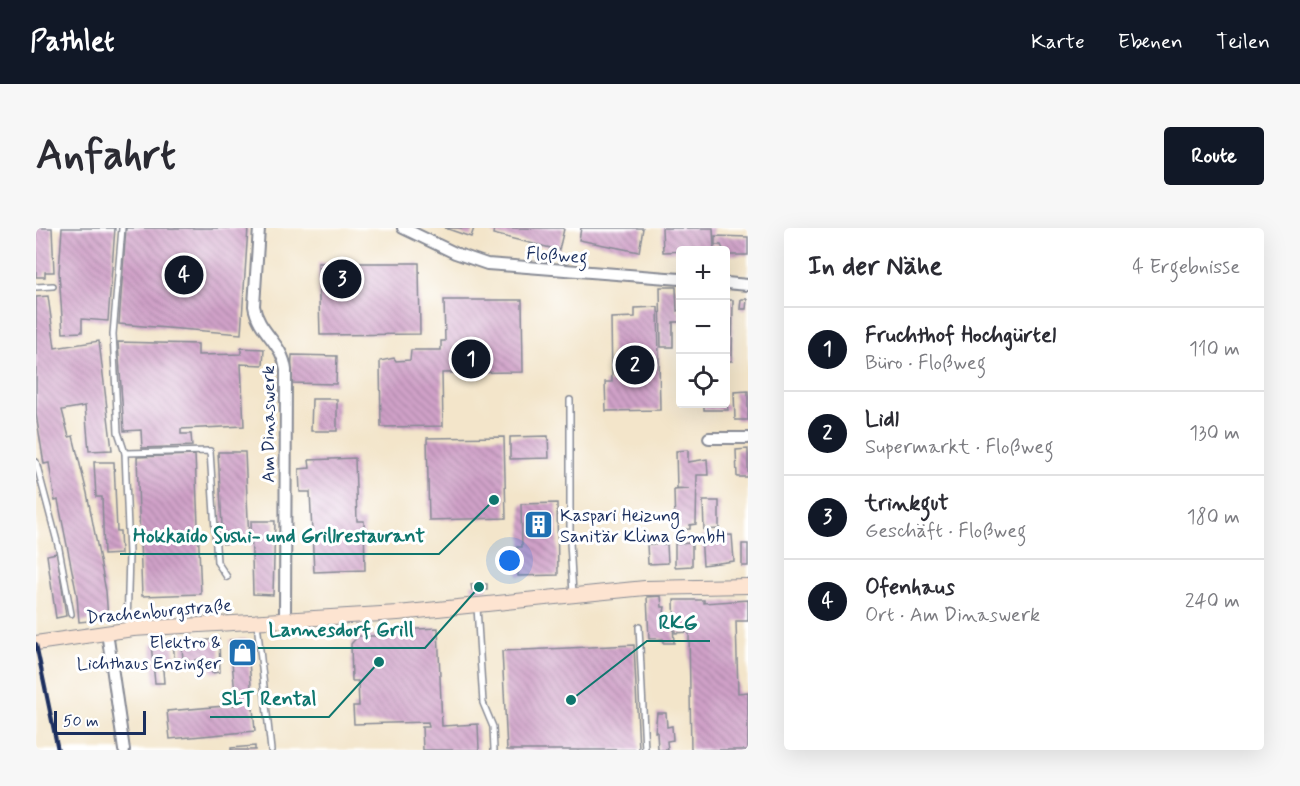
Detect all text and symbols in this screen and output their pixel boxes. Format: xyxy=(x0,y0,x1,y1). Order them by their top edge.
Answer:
text: Pathlet xyxy=(30,24,114,61)
text: Karte xyxy=(1031,28,1085,56)
text: Ebenen xyxy=(1118,28,1183,56)
text: Teilen xyxy=(1216,28,1270,56)
button: Route xyxy=(1164,127,1264,185)
text: Anfahrt xyxy=(36,129,176,184)
street label: Floßweg xyxy=(525,242,588,272)
map controls xyxy=(676,246,730,408)
button: + xyxy=(676,246,730,300)
text: In der Nähe xyxy=(808,250,942,284)
pin: 4 xyxy=(164,252,204,298)
text: 4 Ergebnisse xyxy=(1132,254,1240,281)
pin: 3 xyxy=(322,256,362,302)
button: − xyxy=(676,300,730,354)
text: Fruchthof Hochgürtel xyxy=(865,322,1056,350)
pin: 1 xyxy=(452,336,490,382)
text: 1 xyxy=(823,336,832,363)
text: 110 m xyxy=(1189,336,1240,363)
pin: 2 xyxy=(616,342,654,388)
text: Büro · Floßweg xyxy=(865,350,986,377)
button: locate xyxy=(676,354,730,408)
street label: Am Dinaswerk xyxy=(257,365,281,483)
text: Lidl xyxy=(865,406,899,434)
text: 2 xyxy=(823,420,832,447)
text: 130 m xyxy=(1189,420,1240,447)
text: Supermarkt · Floßweg xyxy=(865,434,1054,461)
text: trinkgut xyxy=(865,490,949,518)
place label: Kaspari Heizung Sanitär Klima GmbH xyxy=(560,504,725,549)
text: 3 xyxy=(823,504,832,531)
text: 180 m xyxy=(1187,504,1240,531)
building icon: Kaspari Heizung Sanitär Klima GmbH xyxy=(523,509,555,541)
callout: Hokkaido Sushi- und Grillrestaurant xyxy=(120,516,439,554)
text: Geschäft · Floßweg xyxy=(865,518,1026,545)
text: Hokkaido Sushi- und Grillrestaurant xyxy=(133,523,426,550)
your location xyxy=(495,546,524,575)
text: Ofenhaus xyxy=(865,574,955,602)
text: 4 xyxy=(822,588,833,615)
text: 240 m xyxy=(1185,588,1240,615)
street label: Drachenburgstraße xyxy=(85,594,233,630)
text: Ort · Am Dinaswerk xyxy=(865,602,1040,629)
callout: RKG xyxy=(647,603,710,641)
callout: Lannesdorf Grill xyxy=(258,610,425,648)
text: RKG xyxy=(659,610,698,637)
text: Lannesdorf Grill xyxy=(268,617,414,644)
place label: Elektro & Lichthaus Enzinger xyxy=(77,631,222,678)
shop icon: Elektro & Lichthaus Enzinger xyxy=(226,636,258,668)
callout: SLT Rental xyxy=(210,679,329,717)
text: SLT Rental xyxy=(221,686,317,713)
scale bar xyxy=(54,708,146,736)
text: 50 m xyxy=(63,711,99,732)

